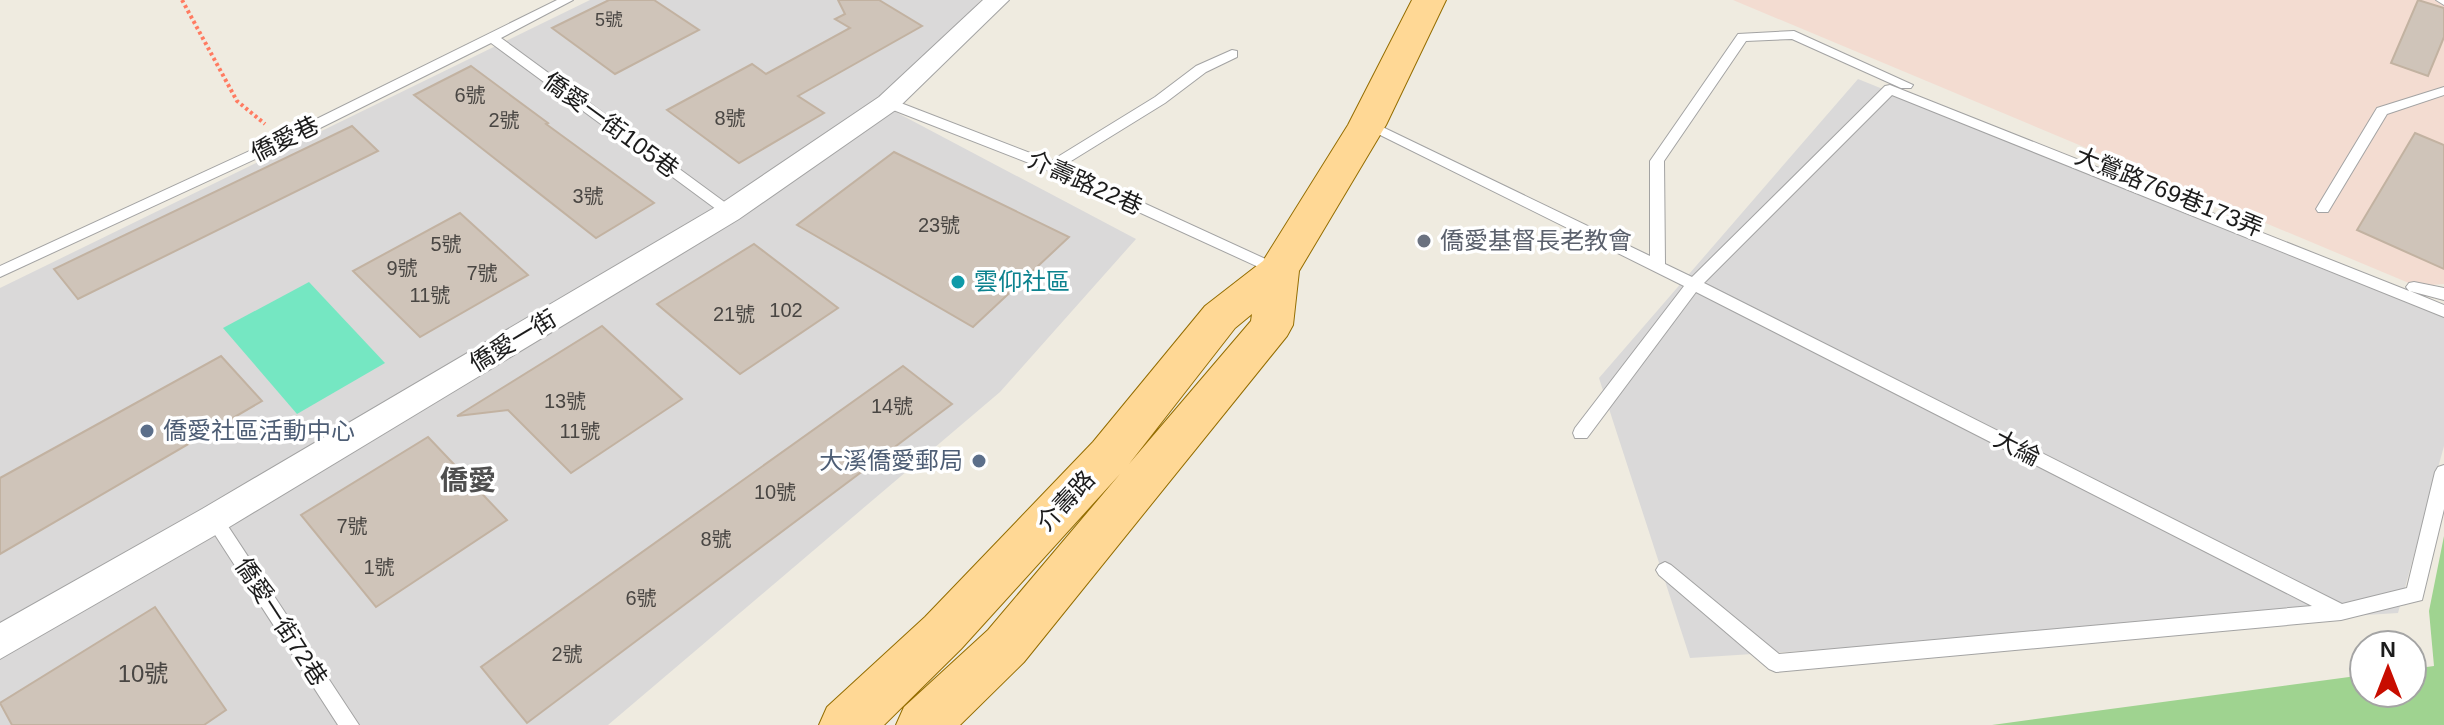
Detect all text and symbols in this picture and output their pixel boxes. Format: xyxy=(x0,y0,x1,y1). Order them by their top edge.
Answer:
house number: 5號 xyxy=(595,10,623,30)
street label: 僑愛一街105巷 xyxy=(539,67,684,183)
house number: 6號 xyxy=(454,84,486,106)
house number: 8號 xyxy=(714,107,746,129)
house number: 2號 xyxy=(488,109,520,131)
street label: 僑愛巷 xyxy=(247,111,323,166)
street label: 大鶯路769巷173弄 xyxy=(2071,142,2267,242)
street label: 介壽路22巷 xyxy=(1024,145,1147,220)
house number: 3號 xyxy=(572,185,604,207)
house number: 23號 xyxy=(918,214,960,236)
place label: 僑愛基督長老教會 xyxy=(1440,227,1632,254)
marker: 僑愛基督長老教會 xyxy=(1415,232,1433,250)
house number: 5號 xyxy=(430,233,462,255)
house number: 9號 xyxy=(386,257,418,279)
house number: 7號 xyxy=(466,262,498,284)
place label: 雲仰社區 xyxy=(974,268,1070,295)
marker: 雲仰社區 xyxy=(949,273,967,291)
house number: 11號 xyxy=(410,284,450,306)
house number: 102 xyxy=(769,299,803,321)
house number: 21號 xyxy=(713,303,755,325)
street label: 僑愛一街 xyxy=(465,304,561,377)
house number: 13號 xyxy=(544,390,586,412)
house number: 14號 xyxy=(871,395,913,417)
place label: 僑愛社區活動中心 xyxy=(163,417,355,444)
house number: 11號 xyxy=(560,420,600,442)
marker: 僑愛社區活動中心 xyxy=(138,422,156,440)
street label: 大綸 xyxy=(1990,425,2045,470)
place label: 大溪僑愛郵局 xyxy=(819,447,963,474)
marker: 大溪僑愛郵局 xyxy=(970,452,988,470)
district label: 僑愛 xyxy=(440,465,496,496)
street label: 介壽路 xyxy=(1031,465,1100,536)
house number: 10號 xyxy=(754,481,796,503)
house number: 7號 xyxy=(336,515,368,537)
house number: 8號 xyxy=(700,528,732,550)
street label: 僑愛一街72巷 xyxy=(230,553,333,691)
house number: 1號 xyxy=(363,556,395,578)
house number: 6號 xyxy=(625,587,657,609)
north arrow xyxy=(2348,629,2428,709)
text: N xyxy=(2380,637,2396,662)
house number: 2號 xyxy=(551,643,583,665)
house number: 10號 xyxy=(118,660,168,687)

